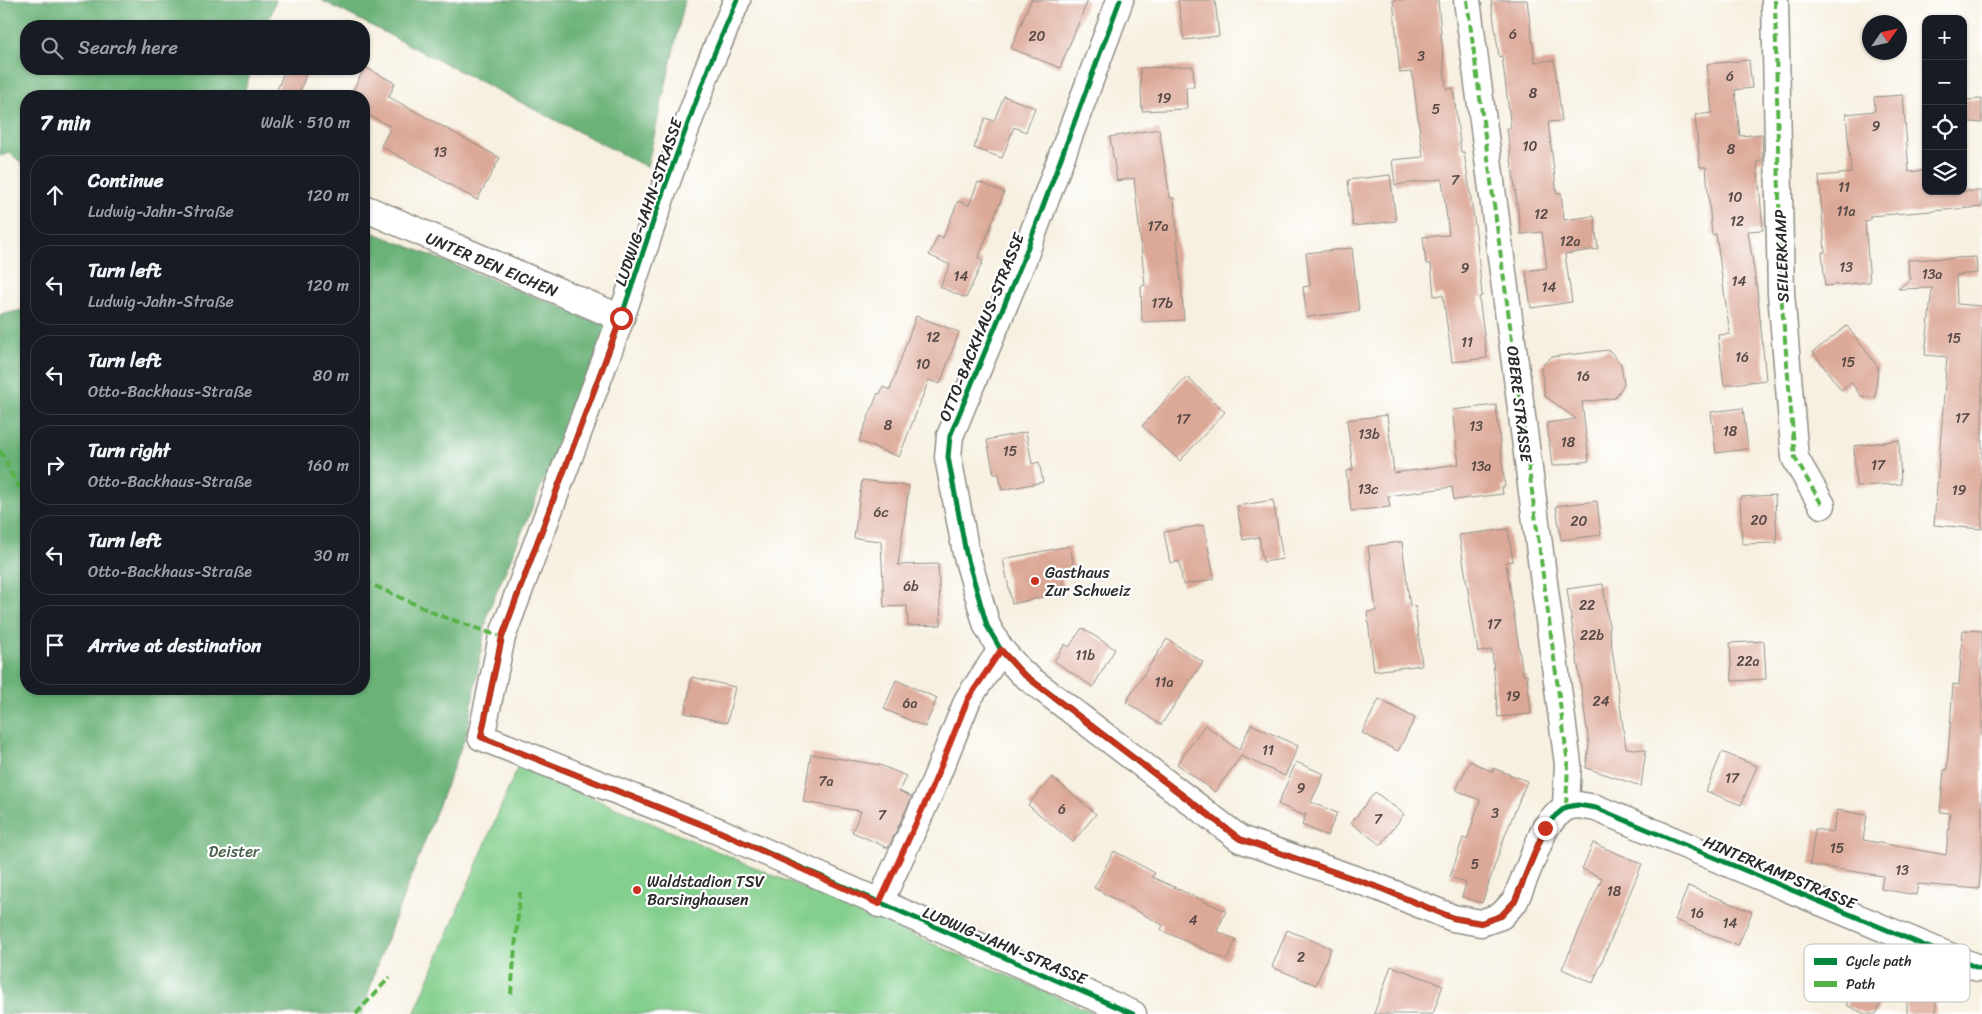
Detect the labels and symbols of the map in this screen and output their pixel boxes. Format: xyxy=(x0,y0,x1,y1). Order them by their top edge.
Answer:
north arrow xyxy=(1862,15,1907,60)
house number: 6 xyxy=(1509,22,1517,47)
house number: 20 xyxy=(1029,24,1046,49)
house number: 3 xyxy=(1417,44,1425,69)
house number: 6 xyxy=(1726,64,1734,89)
house number: 8 xyxy=(1529,81,1538,106)
house number: 19 xyxy=(1157,86,1172,111)
house number: 5 xyxy=(1432,97,1441,122)
street label: LUDWIG-JAHN-STRASSE xyxy=(606,113,691,290)
house number: 9 xyxy=(1872,114,1881,139)
house number: 10 xyxy=(1523,134,1538,159)
house number: 8 xyxy=(1727,137,1736,162)
house number: 13 xyxy=(433,140,447,165)
house number: 7 xyxy=(1451,168,1460,193)
house number: 11 xyxy=(1838,175,1850,200)
house number: 10 xyxy=(1728,185,1743,210)
house number: 11a xyxy=(1836,199,1856,224)
house number: 12 xyxy=(1534,202,1548,227)
street label: SEILERKAMP xyxy=(1765,208,1798,303)
house number: 12 xyxy=(1730,209,1744,234)
house number: 17a xyxy=(1147,214,1169,239)
street label: UNTER DEN EICHEN xyxy=(421,223,563,306)
street label: OTTO-BACKHAUS-STRASSE xyxy=(930,227,1033,426)
house number: 12a xyxy=(1559,229,1581,254)
house number: 13 xyxy=(1839,255,1853,280)
house number: 9 xyxy=(1461,256,1470,281)
house number: 13a xyxy=(1922,262,1942,287)
house number: 14 xyxy=(954,264,969,289)
house number: 14 xyxy=(1732,269,1747,294)
house number: 14 xyxy=(1542,275,1557,300)
house number: 17b xyxy=(1151,291,1173,316)
route start xyxy=(610,307,633,330)
house number: 12 xyxy=(926,325,940,350)
house number: 15 xyxy=(1947,326,1962,351)
house number: 11 xyxy=(1461,330,1473,355)
street label: OBERE STRASSE xyxy=(1498,344,1541,465)
house number: 16 xyxy=(1735,345,1749,370)
house number: 15 xyxy=(1841,350,1856,375)
house number: 10 xyxy=(916,352,931,377)
house number: 16 xyxy=(1576,364,1590,389)
house number: 17 xyxy=(1955,406,1970,431)
house number: 17 xyxy=(1176,407,1191,432)
house number: 8 xyxy=(884,413,893,438)
house number: 13 xyxy=(1469,414,1483,439)
house number: 18 xyxy=(1723,419,1738,444)
house number: 13b xyxy=(1358,422,1380,447)
house number: 18 xyxy=(1561,430,1576,455)
house number: 15 xyxy=(1003,439,1018,464)
house number: 17 xyxy=(1871,453,1886,478)
house number: 13a xyxy=(1471,454,1491,479)
house number: 13c xyxy=(1358,477,1378,502)
house number: 19 xyxy=(1952,478,1967,503)
house number: 6c xyxy=(874,500,888,525)
house number: 20 xyxy=(1751,508,1768,533)
house number: 20 xyxy=(1571,509,1588,534)
place label: Gasthaus Zur Schweiz xyxy=(1045,558,1131,605)
house number: 6b xyxy=(903,574,919,599)
marker: Gasthaus Zur Schweiz xyxy=(1029,575,1041,587)
house number: 22 xyxy=(1579,593,1595,618)
house number: 17 xyxy=(1487,612,1502,637)
house number: 22b xyxy=(1580,623,1604,648)
house number: 11b xyxy=(1075,643,1095,668)
house number: 22a xyxy=(1736,649,1760,674)
house number: 11a xyxy=(1154,670,1174,695)
house number: 19 xyxy=(1506,684,1521,709)
house number: 24 xyxy=(1593,689,1610,714)
house number: 6a xyxy=(903,691,917,716)
house number: 11 xyxy=(1262,738,1274,763)
house number: 17 xyxy=(1725,766,1740,791)
house number: 7a xyxy=(818,769,834,794)
house number: 9 xyxy=(1297,776,1306,801)
house number: 6 xyxy=(1058,797,1066,822)
house number: 3 xyxy=(1491,801,1499,826)
house number: 7 xyxy=(878,803,887,828)
house number: 7 xyxy=(1374,807,1383,832)
route end xyxy=(1534,817,1557,840)
street label: HINTERKAMPSTRASSE xyxy=(1699,827,1862,918)
house number: 15 xyxy=(1830,836,1845,861)
park label: Deister xyxy=(209,837,261,866)
house number: 5 xyxy=(1471,852,1480,877)
house number: 13 xyxy=(1895,858,1909,883)
place label: Waldstadion TSV Barsinghausen xyxy=(647,867,765,914)
house number: 18 xyxy=(1607,879,1622,904)
marker: Waldstadion TSV Barsinghausen xyxy=(631,884,643,896)
street label: LUDWIG-JAHN-STRASSE xyxy=(918,898,1093,994)
house number: 16 xyxy=(1690,901,1704,926)
house number: 4 xyxy=(1189,908,1198,933)
house number: 14 xyxy=(1723,911,1738,936)
legend xyxy=(1804,944,1970,1002)
house number: 2 xyxy=(1297,945,1305,970)
text: Cycle path xyxy=(1846,949,1912,974)
text: Path xyxy=(1846,972,1875,997)

